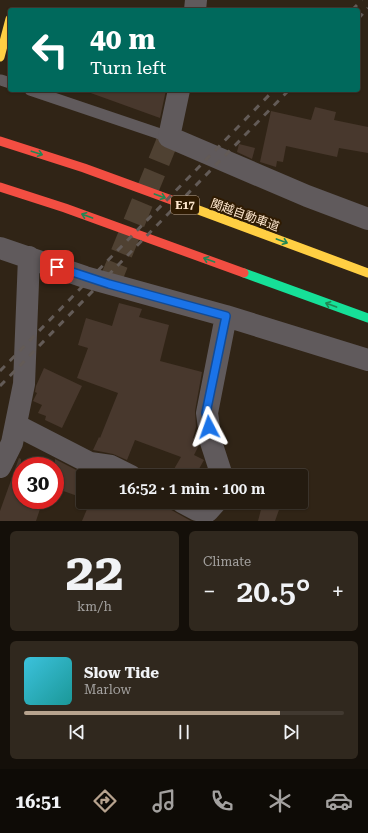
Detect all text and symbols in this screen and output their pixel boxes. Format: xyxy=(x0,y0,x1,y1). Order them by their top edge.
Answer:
text: 40 m xyxy=(90,23,155,56)
icon: left xyxy=(24,24,76,76)
text: Turn left xyxy=(90,57,166,78)
one-way arrow xyxy=(30,150,43,157)
one-way arrow xyxy=(153,193,165,201)
road number: E17 xyxy=(171,196,199,214)
street label: 関越自動車道 xyxy=(209,196,281,234)
one-way arrow xyxy=(81,211,93,219)
one-way arrow xyxy=(275,238,287,246)
pin xyxy=(40,250,74,284)
icon: arrive xyxy=(46,256,68,278)
one-way arrow xyxy=(204,256,216,264)
one-way arrow xyxy=(326,300,338,308)
position arrow xyxy=(188,406,230,448)
speed limit sign: 30 xyxy=(12,457,64,509)
text: 16:52 · 1 min · 100 m xyxy=(119,480,265,498)
text: 22 xyxy=(65,542,124,603)
text: Climate xyxy=(203,554,251,569)
text: 20.5° xyxy=(236,574,311,609)
text: − xyxy=(203,579,215,604)
text: + xyxy=(332,579,344,604)
text: km/h xyxy=(77,599,112,614)
text: Slow Tide xyxy=(84,664,159,682)
text: Marlow xyxy=(84,682,131,697)
icon: previous xyxy=(66,721,88,743)
icon: pause xyxy=(173,721,195,743)
icon: next xyxy=(280,721,302,743)
icon: directions xyxy=(91,787,119,815)
icon: music xyxy=(150,787,178,815)
icon: phone xyxy=(208,787,236,815)
icon: climate xyxy=(266,787,294,815)
icon: car xyxy=(325,787,353,815)
text: 16:51 xyxy=(15,791,61,812)

